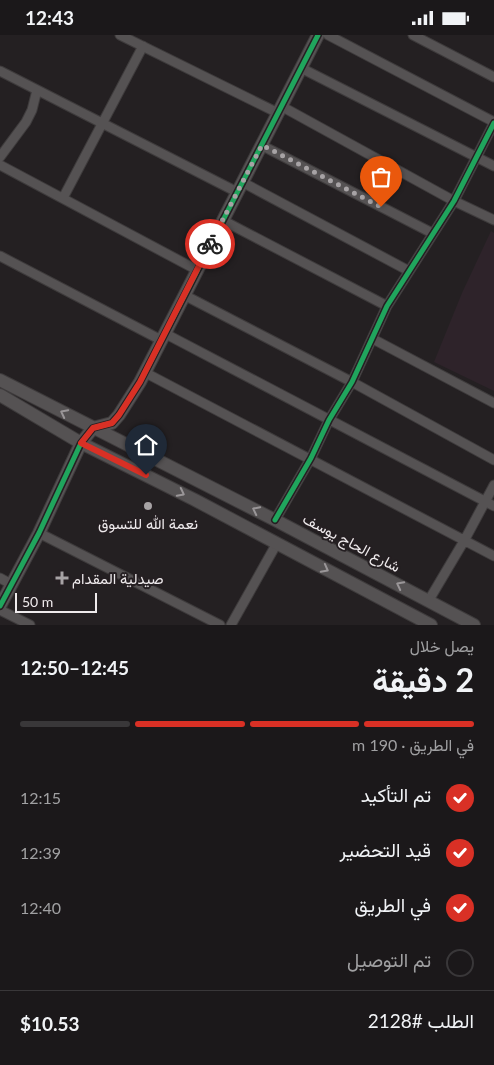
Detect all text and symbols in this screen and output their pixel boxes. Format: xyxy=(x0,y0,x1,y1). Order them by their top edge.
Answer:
text: 12:43 xyxy=(25,6,74,29)
pin xyxy=(360,156,402,207)
icon: bag xyxy=(367,163,395,191)
courier xyxy=(185,219,235,269)
icon: bike xyxy=(196,230,224,258)
one-way arrow xyxy=(60,409,69,419)
pin xyxy=(125,424,167,475)
icon: home xyxy=(132,431,160,459)
one-way arrow xyxy=(176,487,185,497)
marker: نعمة الله للتسوق xyxy=(142,500,154,512)
one-way arrow xyxy=(252,506,261,516)
street label: شارع الحاج يوسف xyxy=(299,509,404,578)
place label: نعمة الله للتسوق xyxy=(98,514,198,533)
one-way arrow xyxy=(320,563,329,573)
place label: صيدلية المقدام xyxy=(72,569,164,589)
marker: صيدلية المقدام xyxy=(56,572,68,584)
one-way arrow xyxy=(396,581,405,591)
scale bar xyxy=(15,590,98,613)
text: 50 m xyxy=(22,593,53,610)
text: يصل خلال xyxy=(410,636,474,655)
text: 12:45–12:50 xyxy=(20,656,129,679)
text: 2 دقيقة xyxy=(372,660,474,699)
text: في الطريق · 190 m xyxy=(352,735,474,754)
text: تم التأكيد xyxy=(361,783,431,806)
icon: check xyxy=(446,784,474,812)
text: 12:15 xyxy=(20,788,61,807)
text: قيد التحضير xyxy=(340,838,431,861)
icon: check xyxy=(446,839,474,867)
text: 12:39 xyxy=(20,843,61,862)
text: في الطريق xyxy=(355,893,431,916)
icon: check xyxy=(446,894,474,922)
text: 12:40 xyxy=(20,898,61,917)
text: تم التوصيل xyxy=(347,948,431,971)
text: الطلب #2128 xyxy=(368,1009,474,1032)
text: $10.53 xyxy=(20,1012,80,1035)

